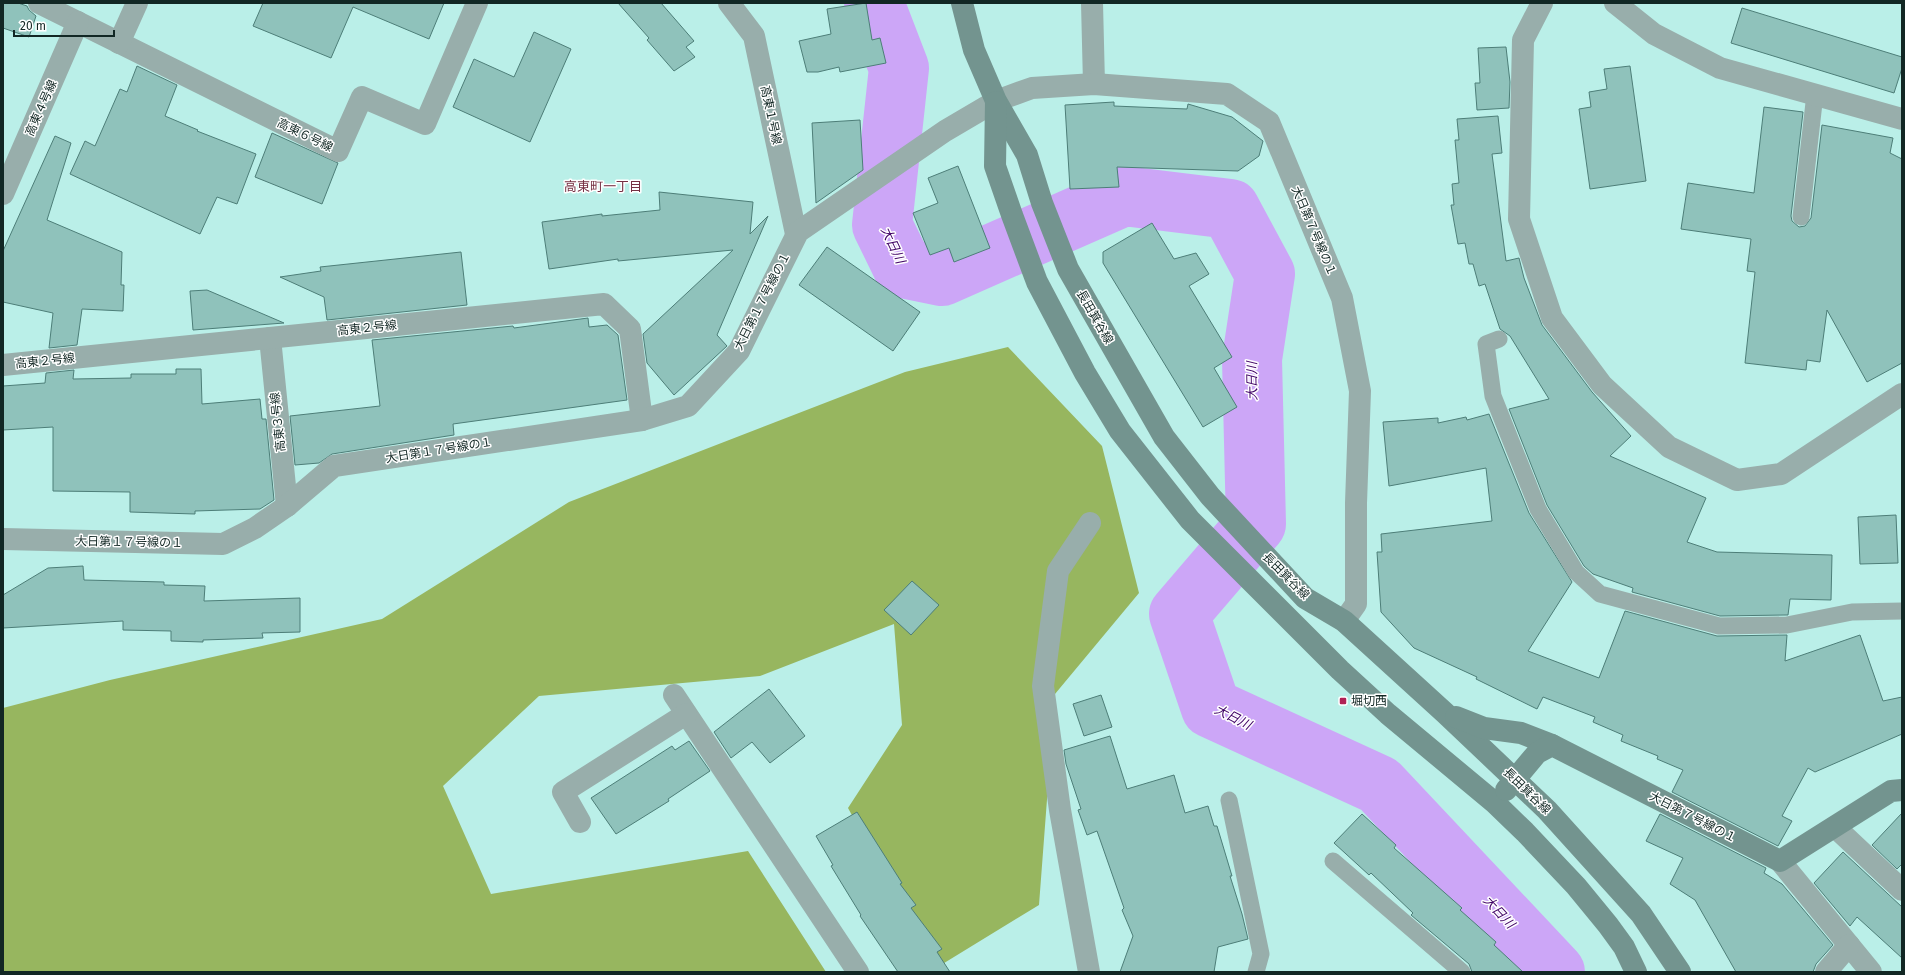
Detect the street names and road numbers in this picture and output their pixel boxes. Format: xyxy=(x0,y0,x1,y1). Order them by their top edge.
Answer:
street label: 高東４号線 xyxy=(22,78,60,138)
street label: 高東１号線 xyxy=(758,84,784,146)
street label: 高東６号線 xyxy=(275,116,335,154)
street label: 大日第７号線の１ xyxy=(1289,184,1339,278)
street label: 大日第１７号線の１ xyxy=(731,250,793,352)
street label: 長田箕谷線 xyxy=(1074,288,1116,346)
street label: 高東２号線 xyxy=(336,318,398,338)
street label: 高東２号線 xyxy=(14,351,76,371)
street label: 高東３号線 xyxy=(268,391,288,453)
street label: 大日第１７号線の１ xyxy=(385,435,493,465)
street label: 大日第１７号線の１ xyxy=(75,534,183,550)
street label: 長田箕谷線 xyxy=(1260,550,1312,602)
street label: 長田箕谷線 xyxy=(1501,765,1553,817)
street label: 大日第７号線の１ xyxy=(1647,789,1739,845)

